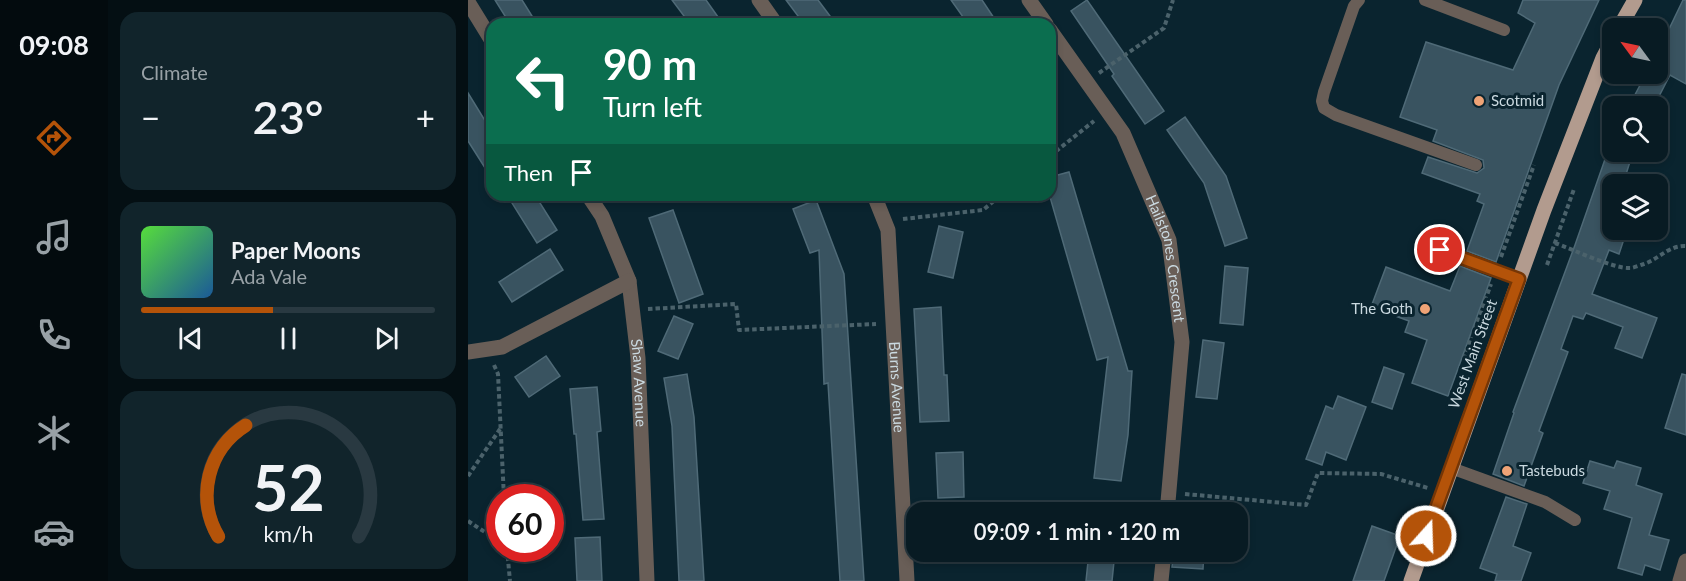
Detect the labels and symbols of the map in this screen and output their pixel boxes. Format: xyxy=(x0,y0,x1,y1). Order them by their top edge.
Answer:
north arrow xyxy=(1602,18,1668,84)
place label: Scotmid xyxy=(1491,91,1544,109)
marker: Scotmid xyxy=(1472,94,1486,108)
street label: Hailstones Crescent xyxy=(1143,192,1189,324)
pin xyxy=(1414,224,1465,275)
street label: West Main Street xyxy=(1444,296,1500,411)
place label: The Goth xyxy=(1351,299,1413,317)
marker: The Goth xyxy=(1418,302,1432,316)
street label: Shaw Avenue xyxy=(628,338,651,427)
street label: Burns Avenue xyxy=(886,341,909,433)
place label: Tastebuds xyxy=(1519,461,1585,479)
marker: Tastebuds xyxy=(1500,464,1514,478)
speed limit sign: 60 xyxy=(486,484,564,562)
position arrow xyxy=(1394,504,1458,568)

